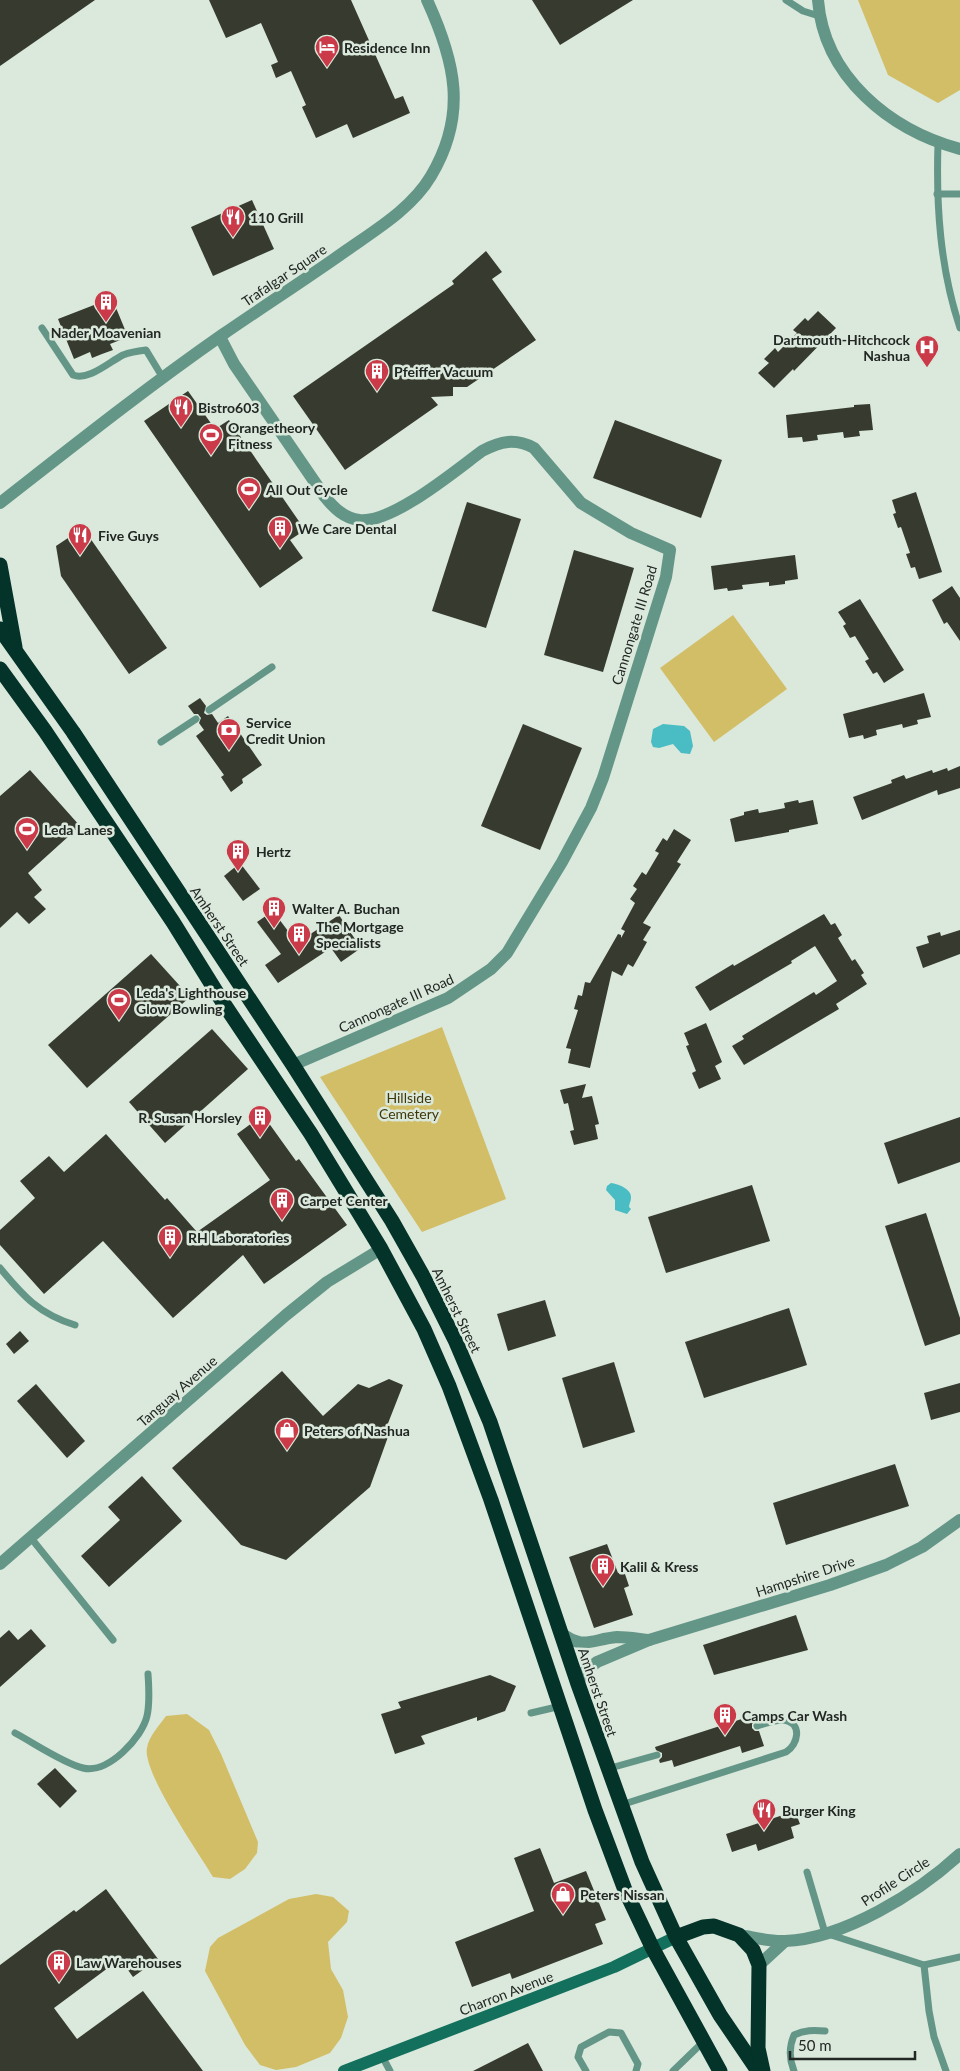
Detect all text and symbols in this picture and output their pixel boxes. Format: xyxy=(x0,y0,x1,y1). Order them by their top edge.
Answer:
hotel icon: Residence Inn xyxy=(314,34,340,68)
place label: Residence Inn xyxy=(344,39,430,56)
restaurant icon: 110 Grill xyxy=(220,204,246,238)
place label: 110 Grill xyxy=(250,209,304,226)
street label: Trafalgar Square xyxy=(238,240,330,310)
building icon: Nader Moavenian xyxy=(93,289,119,323)
place label: Nader Moavenian xyxy=(51,324,161,341)
place label: Dartmouth-Hitchcock Nashua xyxy=(773,331,911,364)
hospital icon: Dartmouth-Hitchcock Nashua xyxy=(914,334,940,368)
building icon: Pfeiffer Vacuum xyxy=(364,358,390,392)
place label: Pfeiffer Vacuum xyxy=(394,363,493,380)
restaurant icon: Bistro603 xyxy=(168,394,194,428)
place label: Bistro603 xyxy=(198,399,259,416)
place label: Orangetheory Fitness xyxy=(228,419,316,452)
sports icon: Orangetheory Fitness xyxy=(198,422,224,456)
sports icon: All Out Cycle xyxy=(236,476,262,510)
place label: All Out Cycle xyxy=(265,481,348,498)
building icon: We Care Dental xyxy=(267,515,293,549)
place label: We Care Dental xyxy=(298,520,397,537)
restaurant icon: Five Guys xyxy=(67,522,93,556)
place label: Five Guys xyxy=(98,527,159,544)
street label: Cannongate III Road xyxy=(608,563,660,687)
place label: Service Credit Union xyxy=(246,714,326,747)
bank icon: Service Credit Union xyxy=(216,717,242,751)
sports icon: Leda Lanes xyxy=(14,816,40,850)
place label: Leda Lanes xyxy=(44,821,113,838)
building icon: Hertz xyxy=(225,838,251,872)
place label: Hertz xyxy=(256,843,291,860)
street label: Amherst Street xyxy=(187,883,253,969)
building icon: Walter A. Buchan xyxy=(261,895,287,929)
place label: Walter A. Buchan xyxy=(292,900,400,917)
place label: The Mortgage Specialists xyxy=(316,918,404,951)
building icon: The Mortgage Specialists xyxy=(286,921,312,955)
street label: Cannongate III Road xyxy=(336,970,456,1036)
place label: Leda's Lighthouse Glow Bowling xyxy=(136,984,247,1017)
sports icon: Leda's Lighthouse Glow Bowling xyxy=(106,987,132,1021)
park label: Hillside Cemetery xyxy=(379,1089,440,1122)
building icon: R. Susan Horsley xyxy=(247,1104,273,1138)
place label: R. Susan Horsley xyxy=(138,1109,243,1126)
building icon: Carpet Center xyxy=(269,1187,295,1221)
place label: Carpet Center xyxy=(300,1192,389,1209)
building icon: RH Laboratories xyxy=(157,1224,183,1258)
place label: RH Laboratories xyxy=(188,1229,289,1246)
street label: Amherst Street xyxy=(429,1265,485,1355)
street label: Tanguay Avenue xyxy=(134,1352,220,1430)
shop icon: Peters of Nashua xyxy=(274,1417,300,1451)
place label: Peters of Nashua xyxy=(304,1422,410,1439)
street label: Hampshire Drive xyxy=(753,1552,857,1600)
building icon: Kalil & Kress xyxy=(590,1553,616,1587)
place label: Kalil & Kress xyxy=(620,1558,699,1575)
street label: Amherst Street xyxy=(575,1645,621,1739)
building icon: Camps Car Wash xyxy=(712,1702,738,1736)
place label: Camps Car Wash xyxy=(742,1707,847,1724)
restaurant icon: Burger King xyxy=(751,1797,777,1831)
place label: Burger King xyxy=(782,1802,856,1819)
street label: Profile Circle xyxy=(858,1853,932,1909)
shop icon: Peters Nissan xyxy=(550,1881,576,1915)
place label: Peters Nissan xyxy=(580,1886,665,1903)
building icon: Law Warehouses xyxy=(46,1949,72,1983)
place label: Law Warehouses xyxy=(76,1954,182,1971)
street label: Charron Avenue xyxy=(457,1967,555,2019)
scale bar xyxy=(790,2028,915,2060)
text: 50 m xyxy=(798,2036,832,2054)

